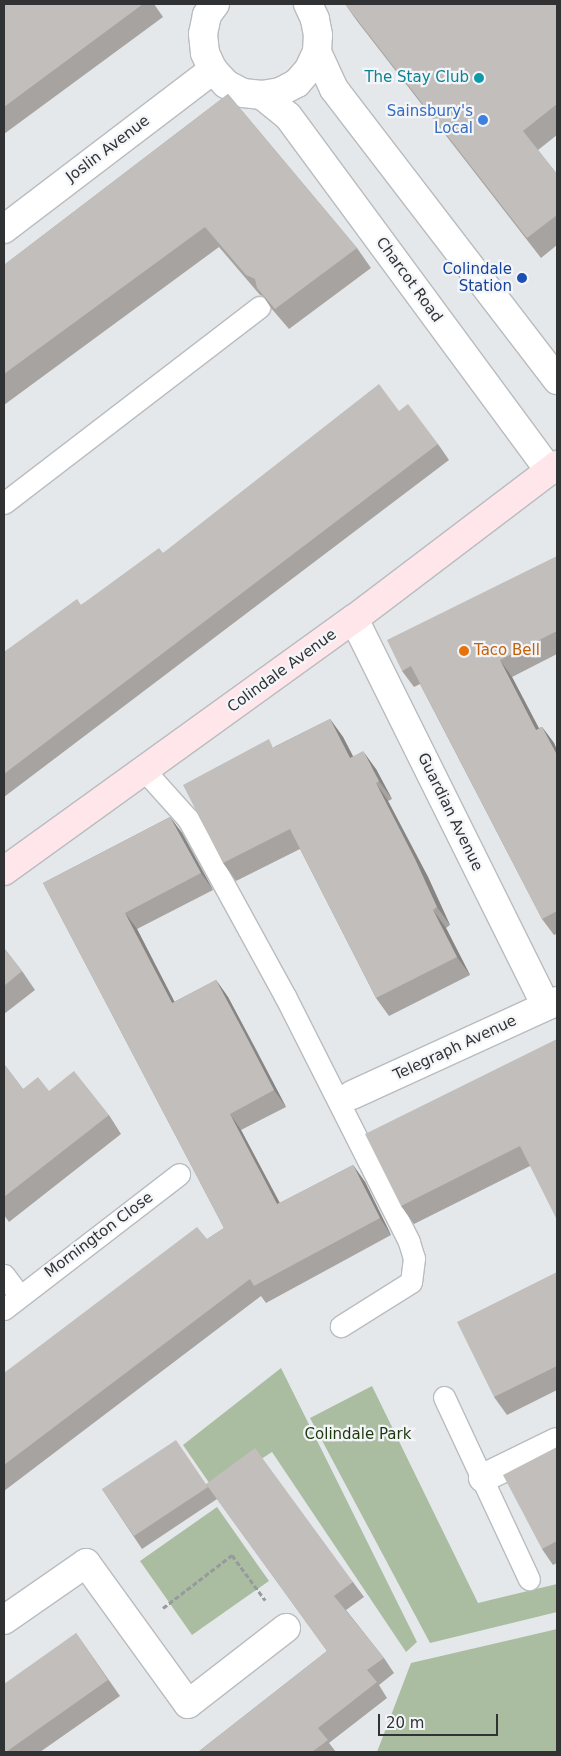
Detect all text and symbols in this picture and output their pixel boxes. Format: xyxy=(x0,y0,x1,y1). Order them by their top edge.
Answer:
place label: The Stay Club xyxy=(364,69,469,87)
marker: The Stay Club xyxy=(473,72,485,84)
place label: Sainsbury's Local xyxy=(387,102,473,137)
street label: Joslin Avenue xyxy=(63,112,153,186)
marker: Sainsbury's Local xyxy=(477,114,489,126)
street label: Charcot Road xyxy=(372,234,446,326)
place label: Colindale Station xyxy=(442,260,512,295)
marker: Colindale Station xyxy=(516,272,528,284)
street label: Colindale Avenue xyxy=(224,625,340,717)
place label: Taco Bell xyxy=(474,642,540,660)
marker: Taco Bell xyxy=(458,645,470,657)
street label: Guardian Avenue xyxy=(414,750,486,874)
street label: Telegraph Avenue xyxy=(391,1012,519,1084)
street label: Mornington Close xyxy=(41,1188,157,1282)
park label: Colindale Park xyxy=(305,1426,411,1444)
scale bar xyxy=(381,1704,501,1736)
text: 20 m xyxy=(386,1714,424,1732)

